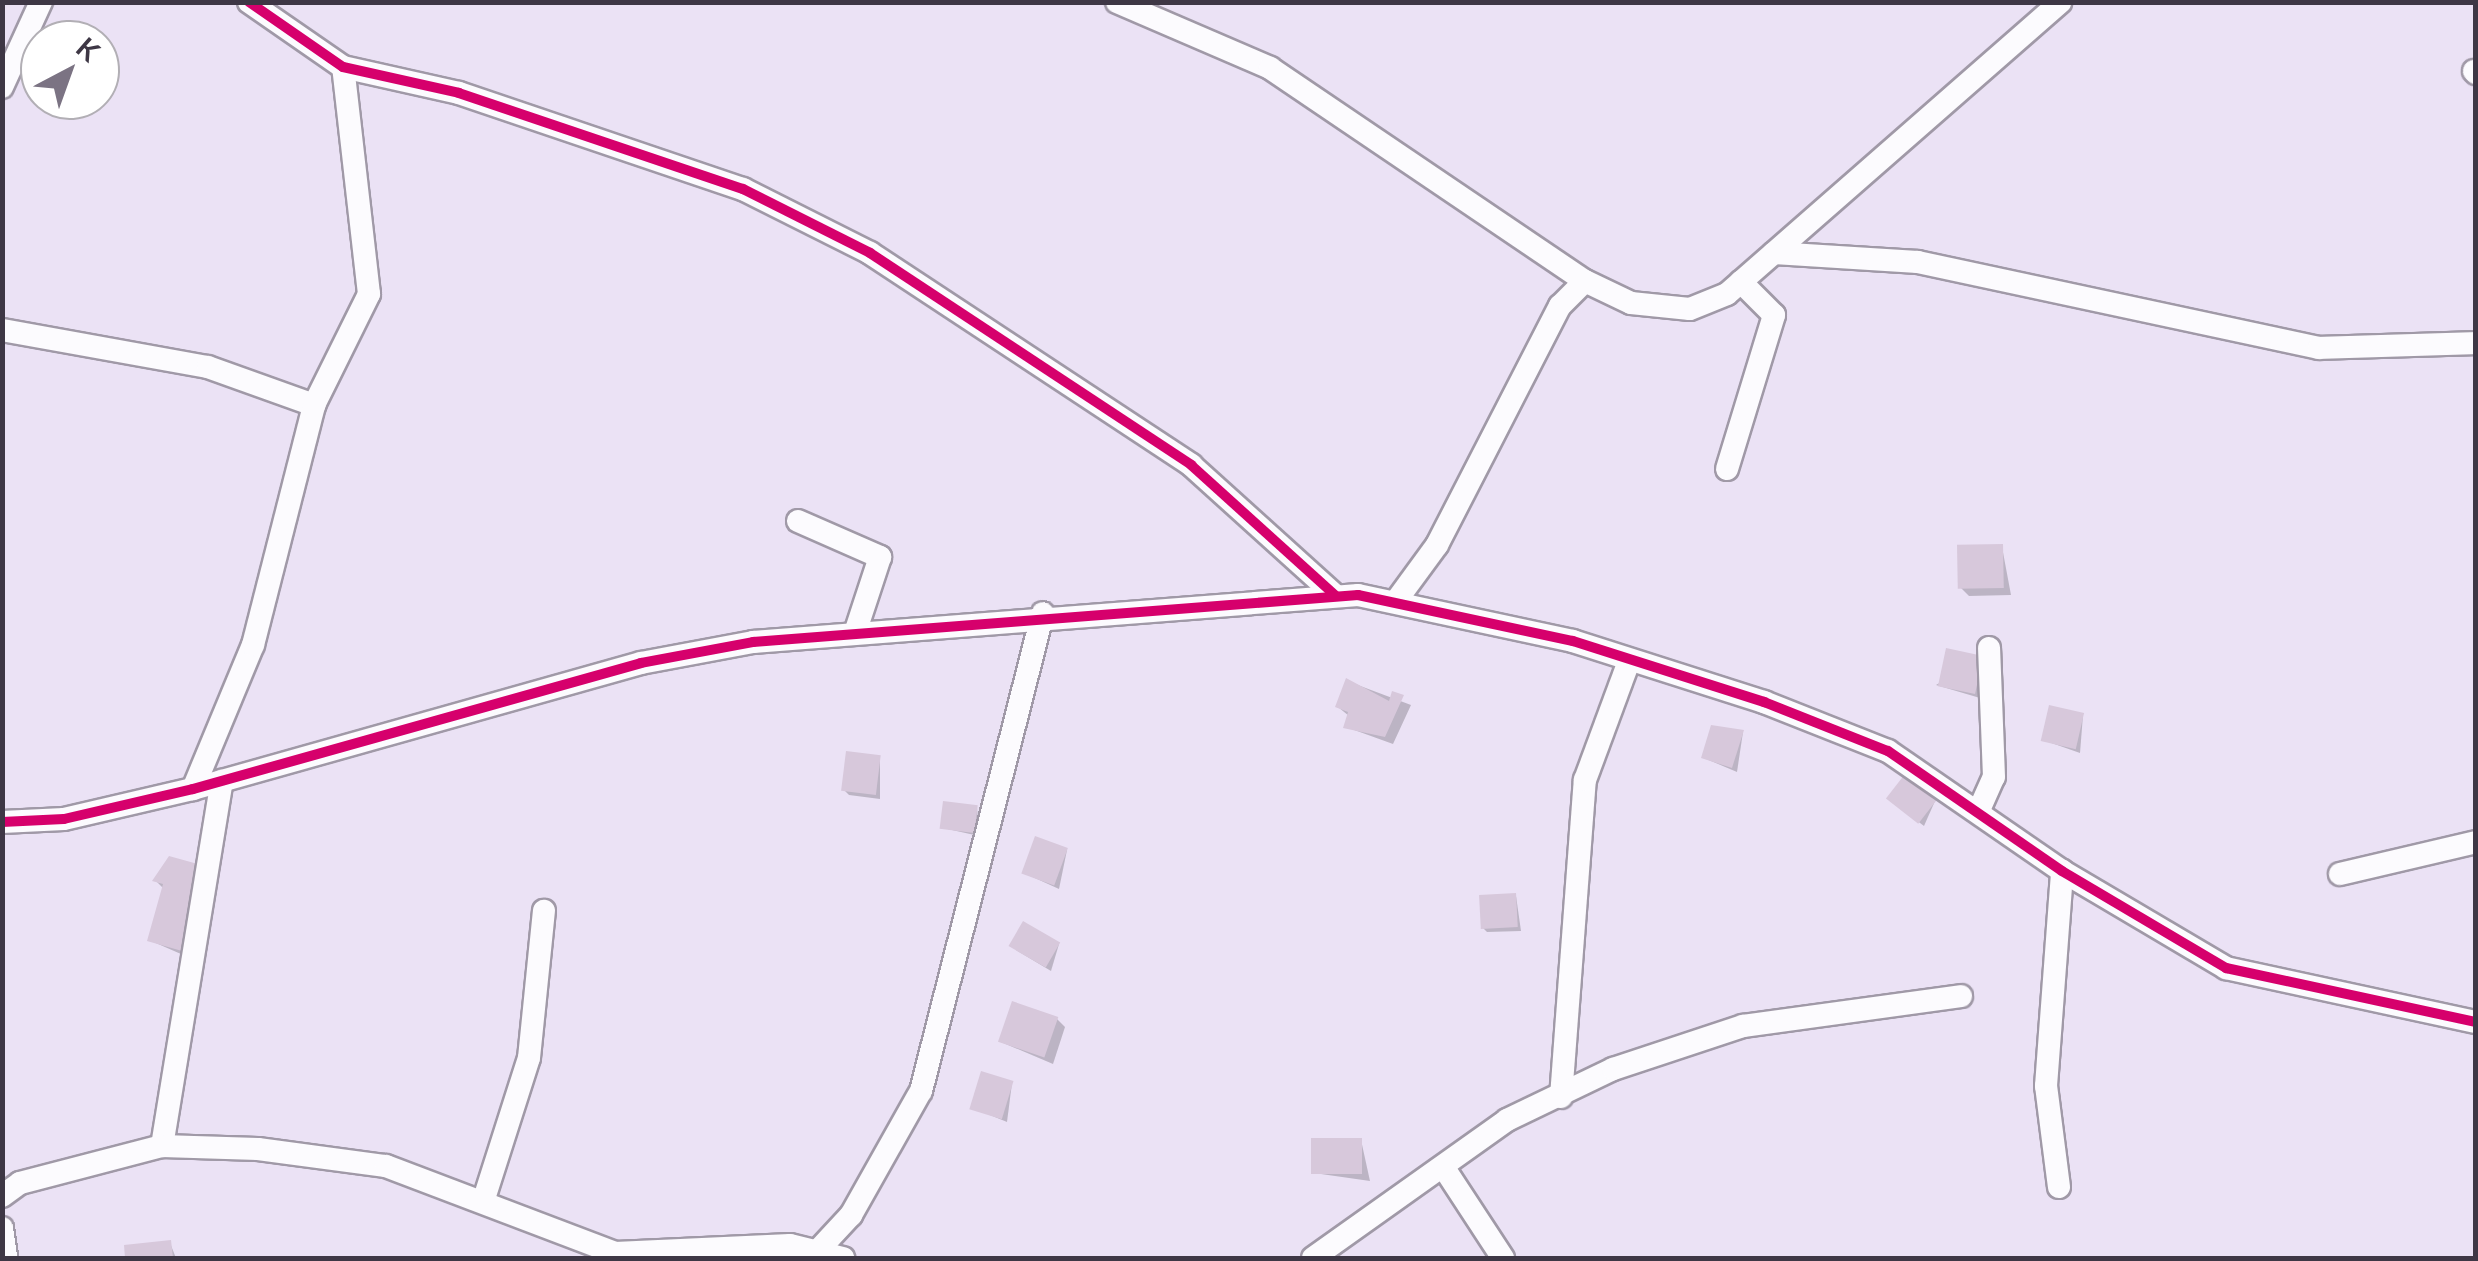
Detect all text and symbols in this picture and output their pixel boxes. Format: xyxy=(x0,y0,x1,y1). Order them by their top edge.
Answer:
north arrow xyxy=(20,20,120,120)
text: K xyxy=(70,30,107,68)

